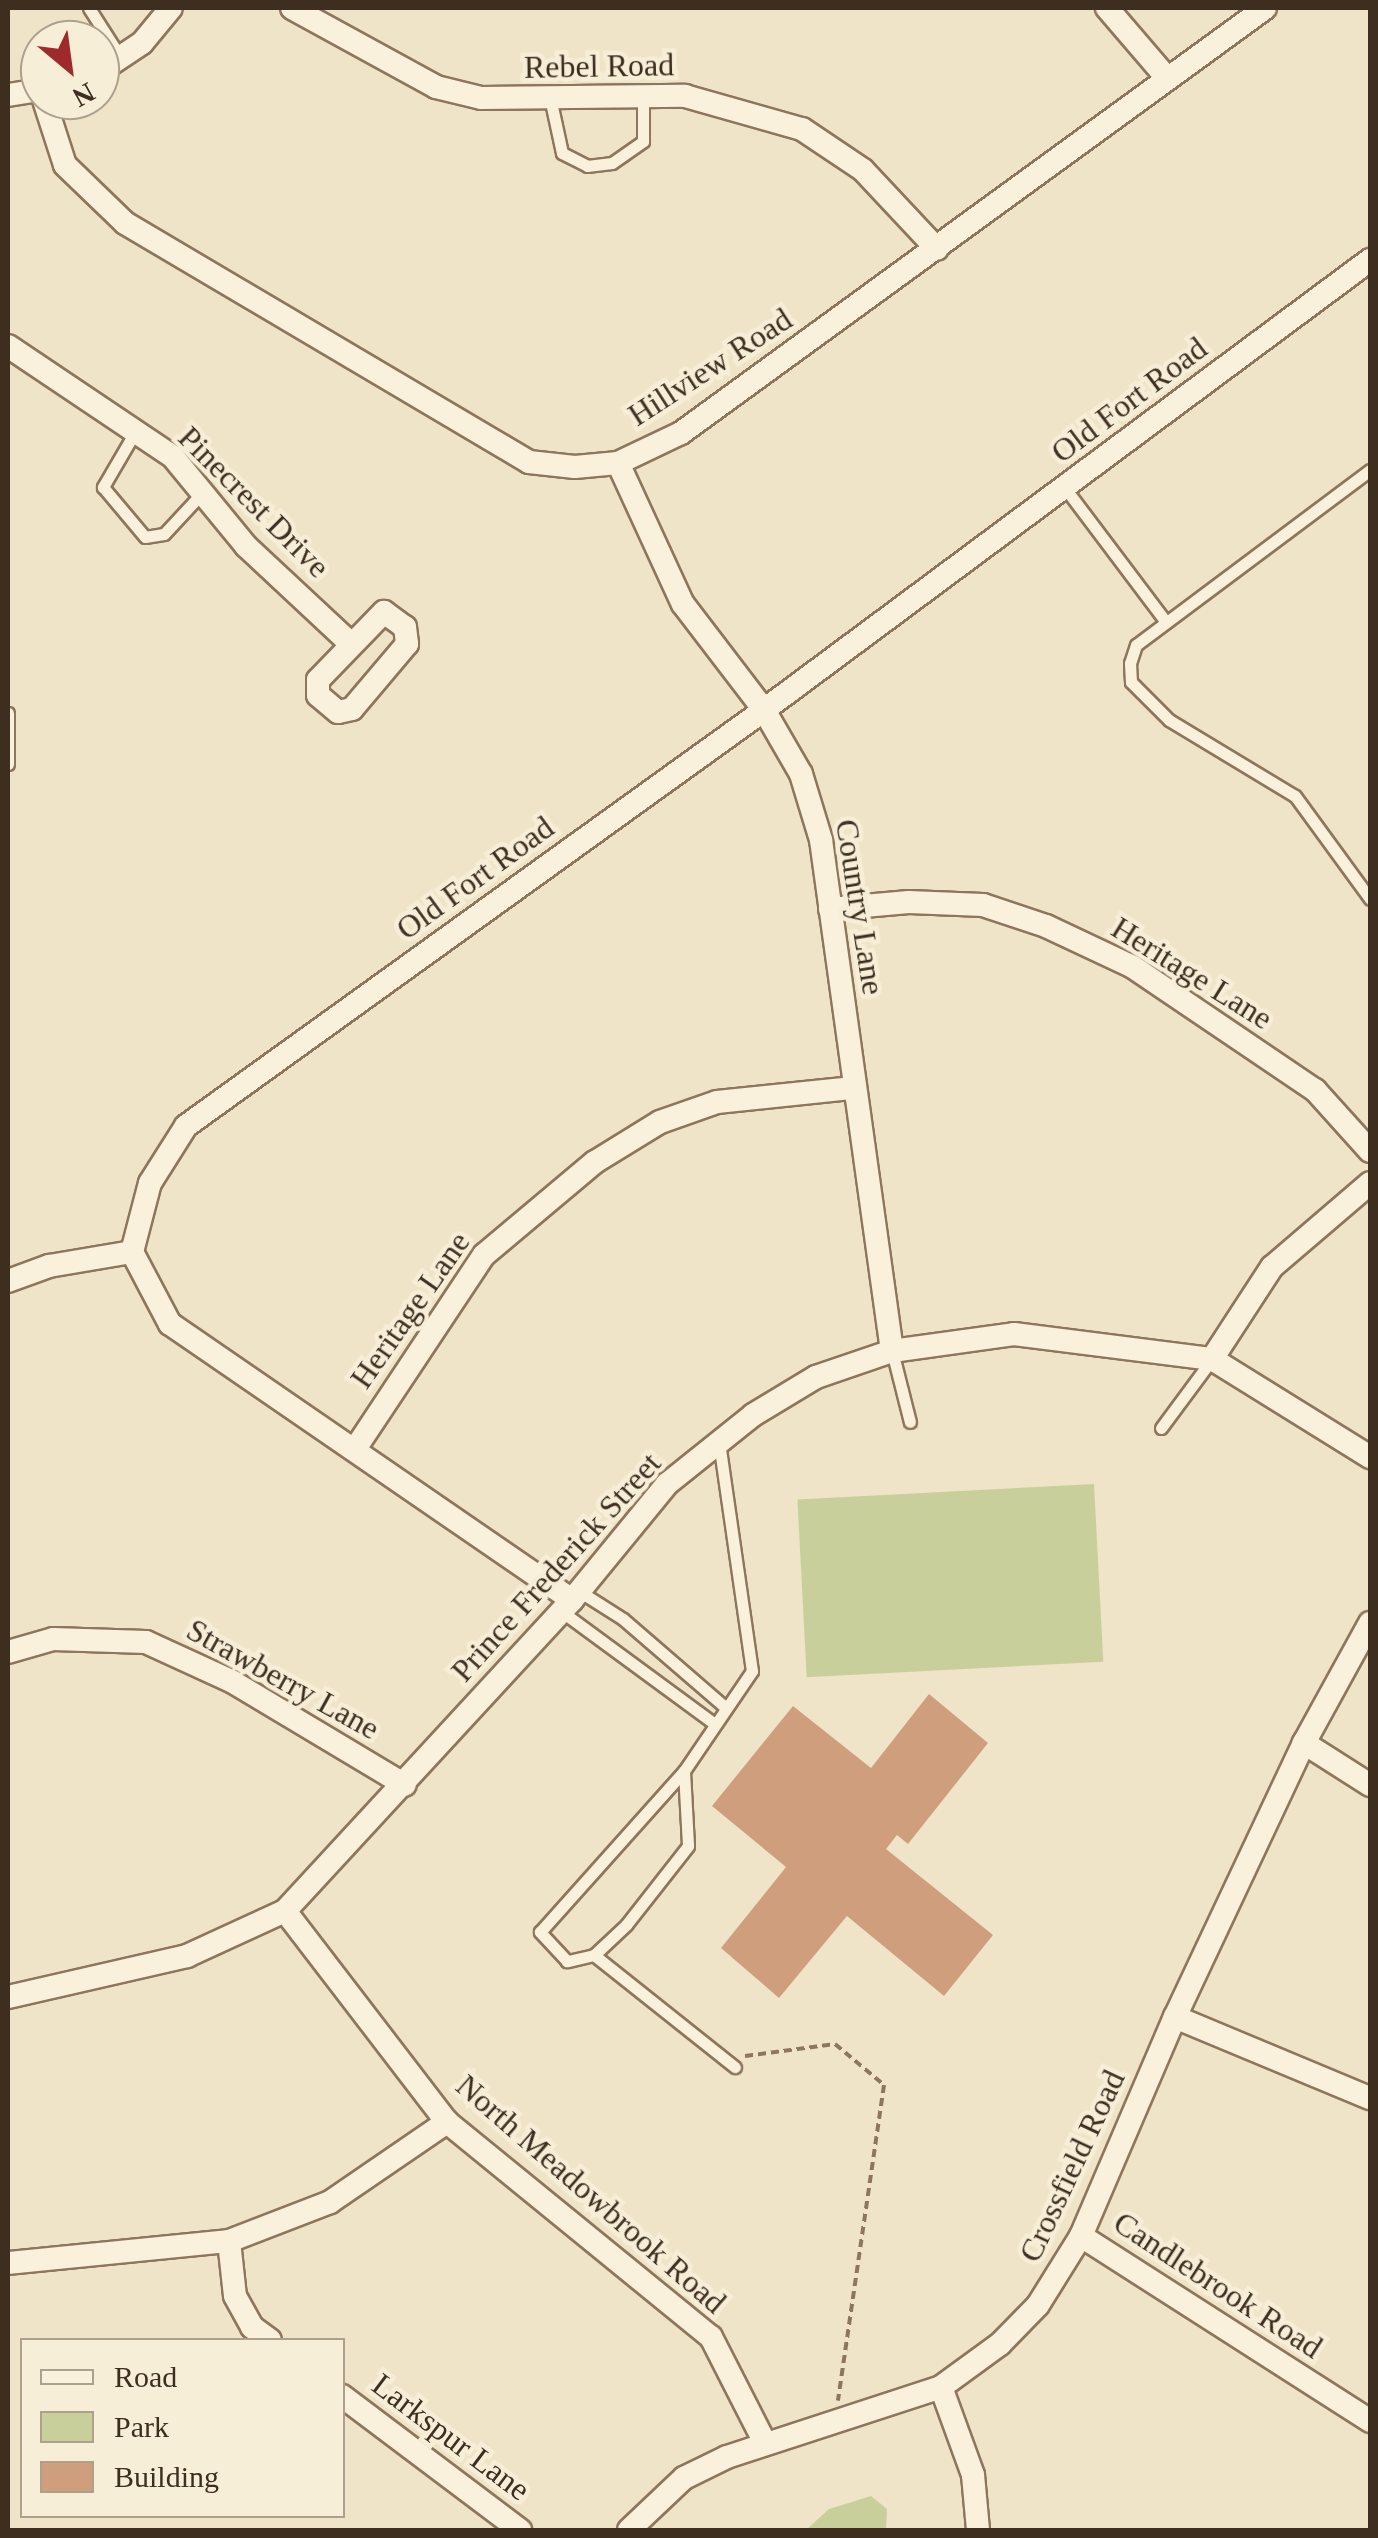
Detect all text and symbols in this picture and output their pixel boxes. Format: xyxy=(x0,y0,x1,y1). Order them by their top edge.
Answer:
north arrow xyxy=(20,20,120,120)
street label: Rebel Road xyxy=(524,45,674,87)
text: N xyxy=(67,76,100,113)
street label: Hillview Road xyxy=(621,300,799,434)
street label: Old Fort Road xyxy=(1044,329,1214,471)
street label: Pinecrest Drive xyxy=(170,418,338,586)
street label: Old Fort Road xyxy=(389,808,561,948)
street label: Country Lane xyxy=(827,817,893,997)
street label: Heritage Lane xyxy=(1105,908,1279,1038)
street label: Heritage Lane xyxy=(342,1224,478,1396)
street label: Prince Frederick Street xyxy=(443,1445,669,1689)
street label: Strawberry Lane xyxy=(180,1610,386,1748)
street label: Crossfield Road xyxy=(1011,2064,1133,2268)
street label: North Meadowbrook Road xyxy=(448,2066,734,2322)
street label: Candlebrook Road xyxy=(1107,2203,1329,2367)
legend xyxy=(20,2338,345,2518)
text: Road xyxy=(114,2360,177,2393)
street label: Larkspur Lane xyxy=(365,2365,537,2509)
text: Park xyxy=(114,2410,169,2443)
text: Building xyxy=(114,2460,219,2493)

